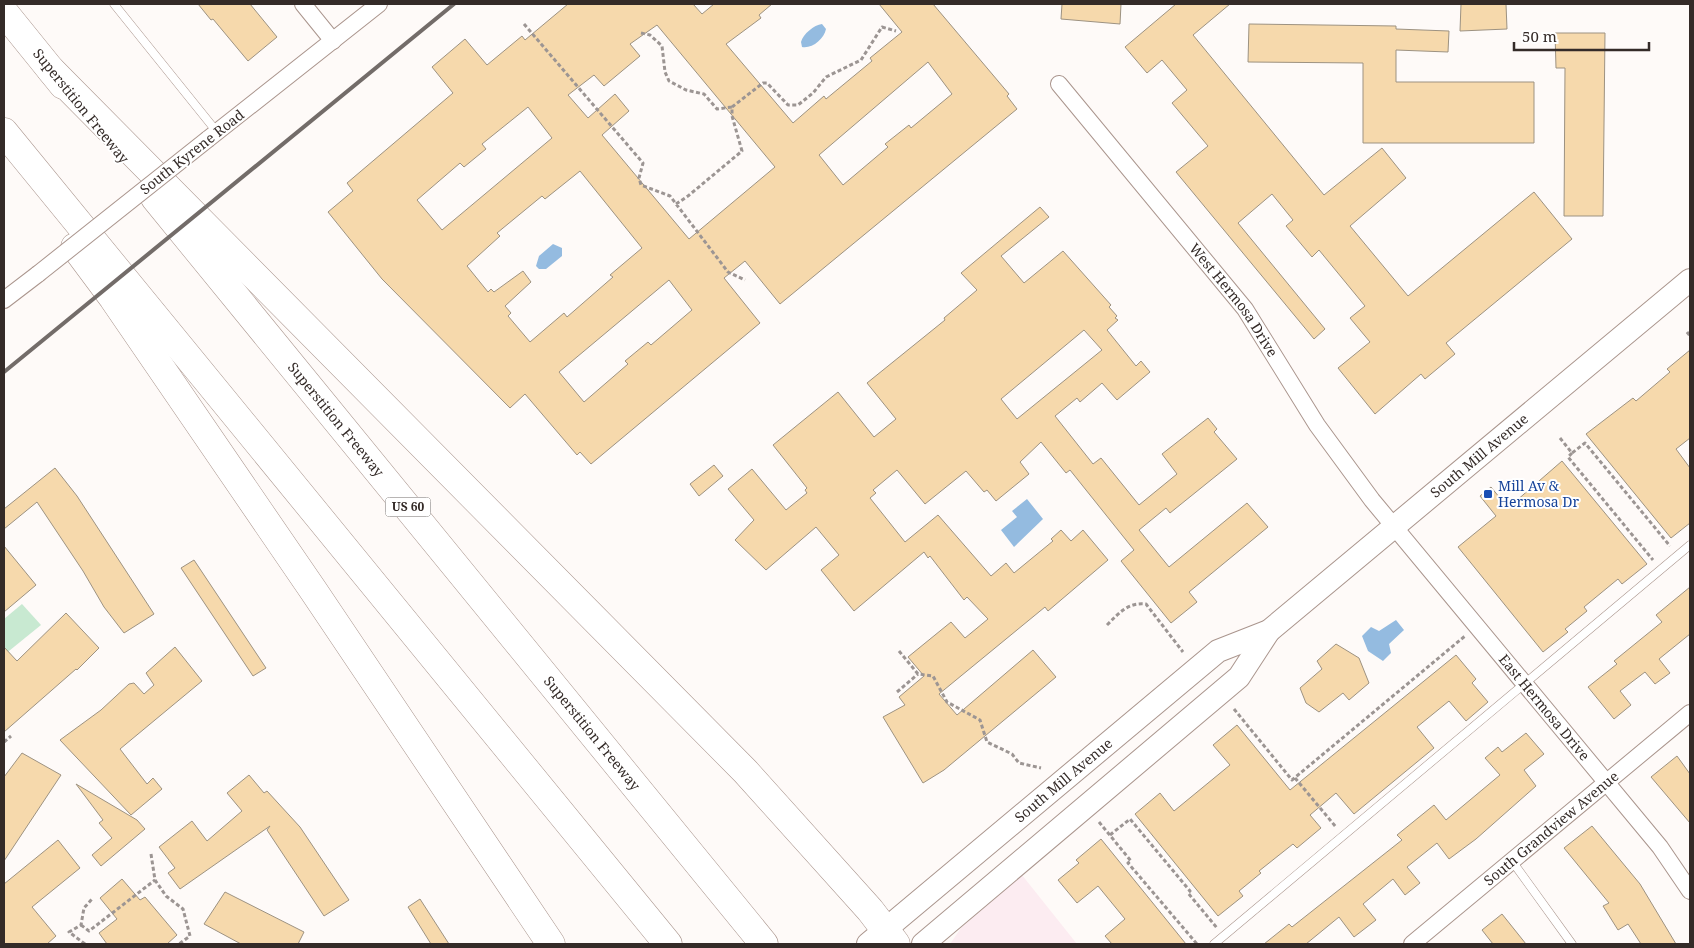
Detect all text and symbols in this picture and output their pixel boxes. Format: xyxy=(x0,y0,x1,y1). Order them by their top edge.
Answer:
scale bar xyxy=(1514,20,1649,52)
text: 50 m xyxy=(1522,26,1557,46)
street label: Superstition Freeway xyxy=(29,44,134,167)
street label: South Kyrene Road xyxy=(136,105,248,198)
street label: West Hermosa Drive xyxy=(1185,239,1282,360)
street label: Superstition Freeway xyxy=(284,358,389,481)
street label: South Mill Avenue xyxy=(1426,409,1532,502)
place label: Mill Av & Hermosa Dr xyxy=(1498,476,1580,511)
marker: Mill Av & Hermosa Dr xyxy=(1482,488,1494,500)
road number: US 60 xyxy=(386,498,430,516)
street label: East Hermosa Drive xyxy=(1495,650,1594,764)
street label: Superstition Freeway xyxy=(540,672,645,794)
street label: South Mill Avenue xyxy=(1010,733,1116,826)
street label: South Grandview Avenue xyxy=(1480,766,1622,890)

